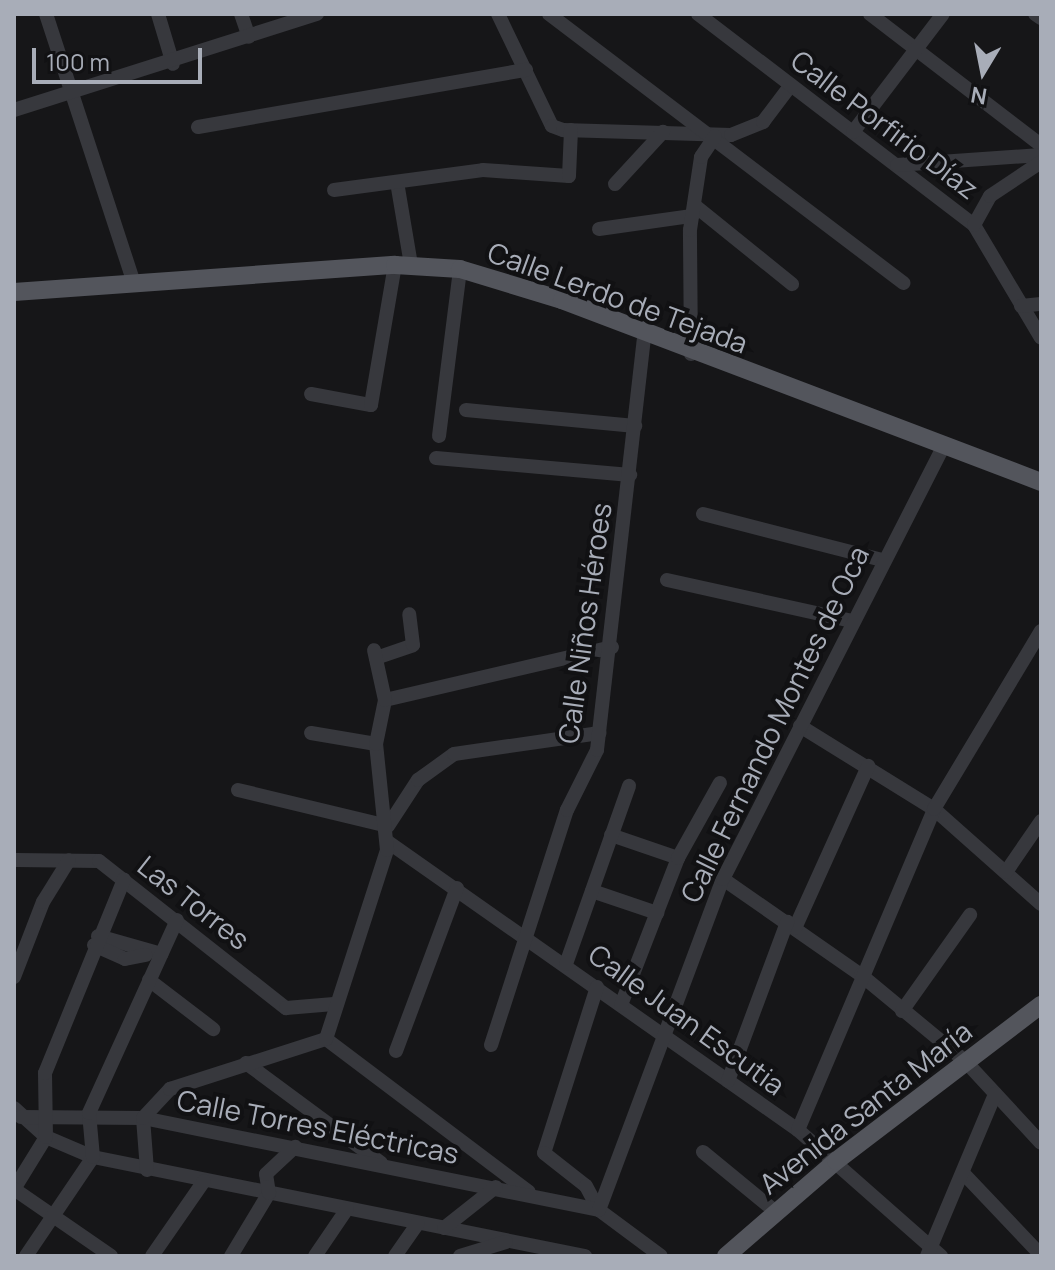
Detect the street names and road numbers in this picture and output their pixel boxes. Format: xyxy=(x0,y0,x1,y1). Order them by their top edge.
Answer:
street label: Calle Porfirio Díaz xyxy=(785,43,985,205)
street label: Calle Lerdo de Tejada xyxy=(484,234,752,360)
street label: Calle Niños Héroes xyxy=(550,501,618,745)
street label: Calle Fernando Montes de Oca xyxy=(673,540,875,908)
street label: Las Torres xyxy=(132,848,256,956)
street label: Calle Juan Escutia xyxy=(582,937,792,1101)
street label: Avenida Santa María xyxy=(752,1014,978,1200)
street label: Calle Torres Eléctricas xyxy=(174,1082,462,1170)

